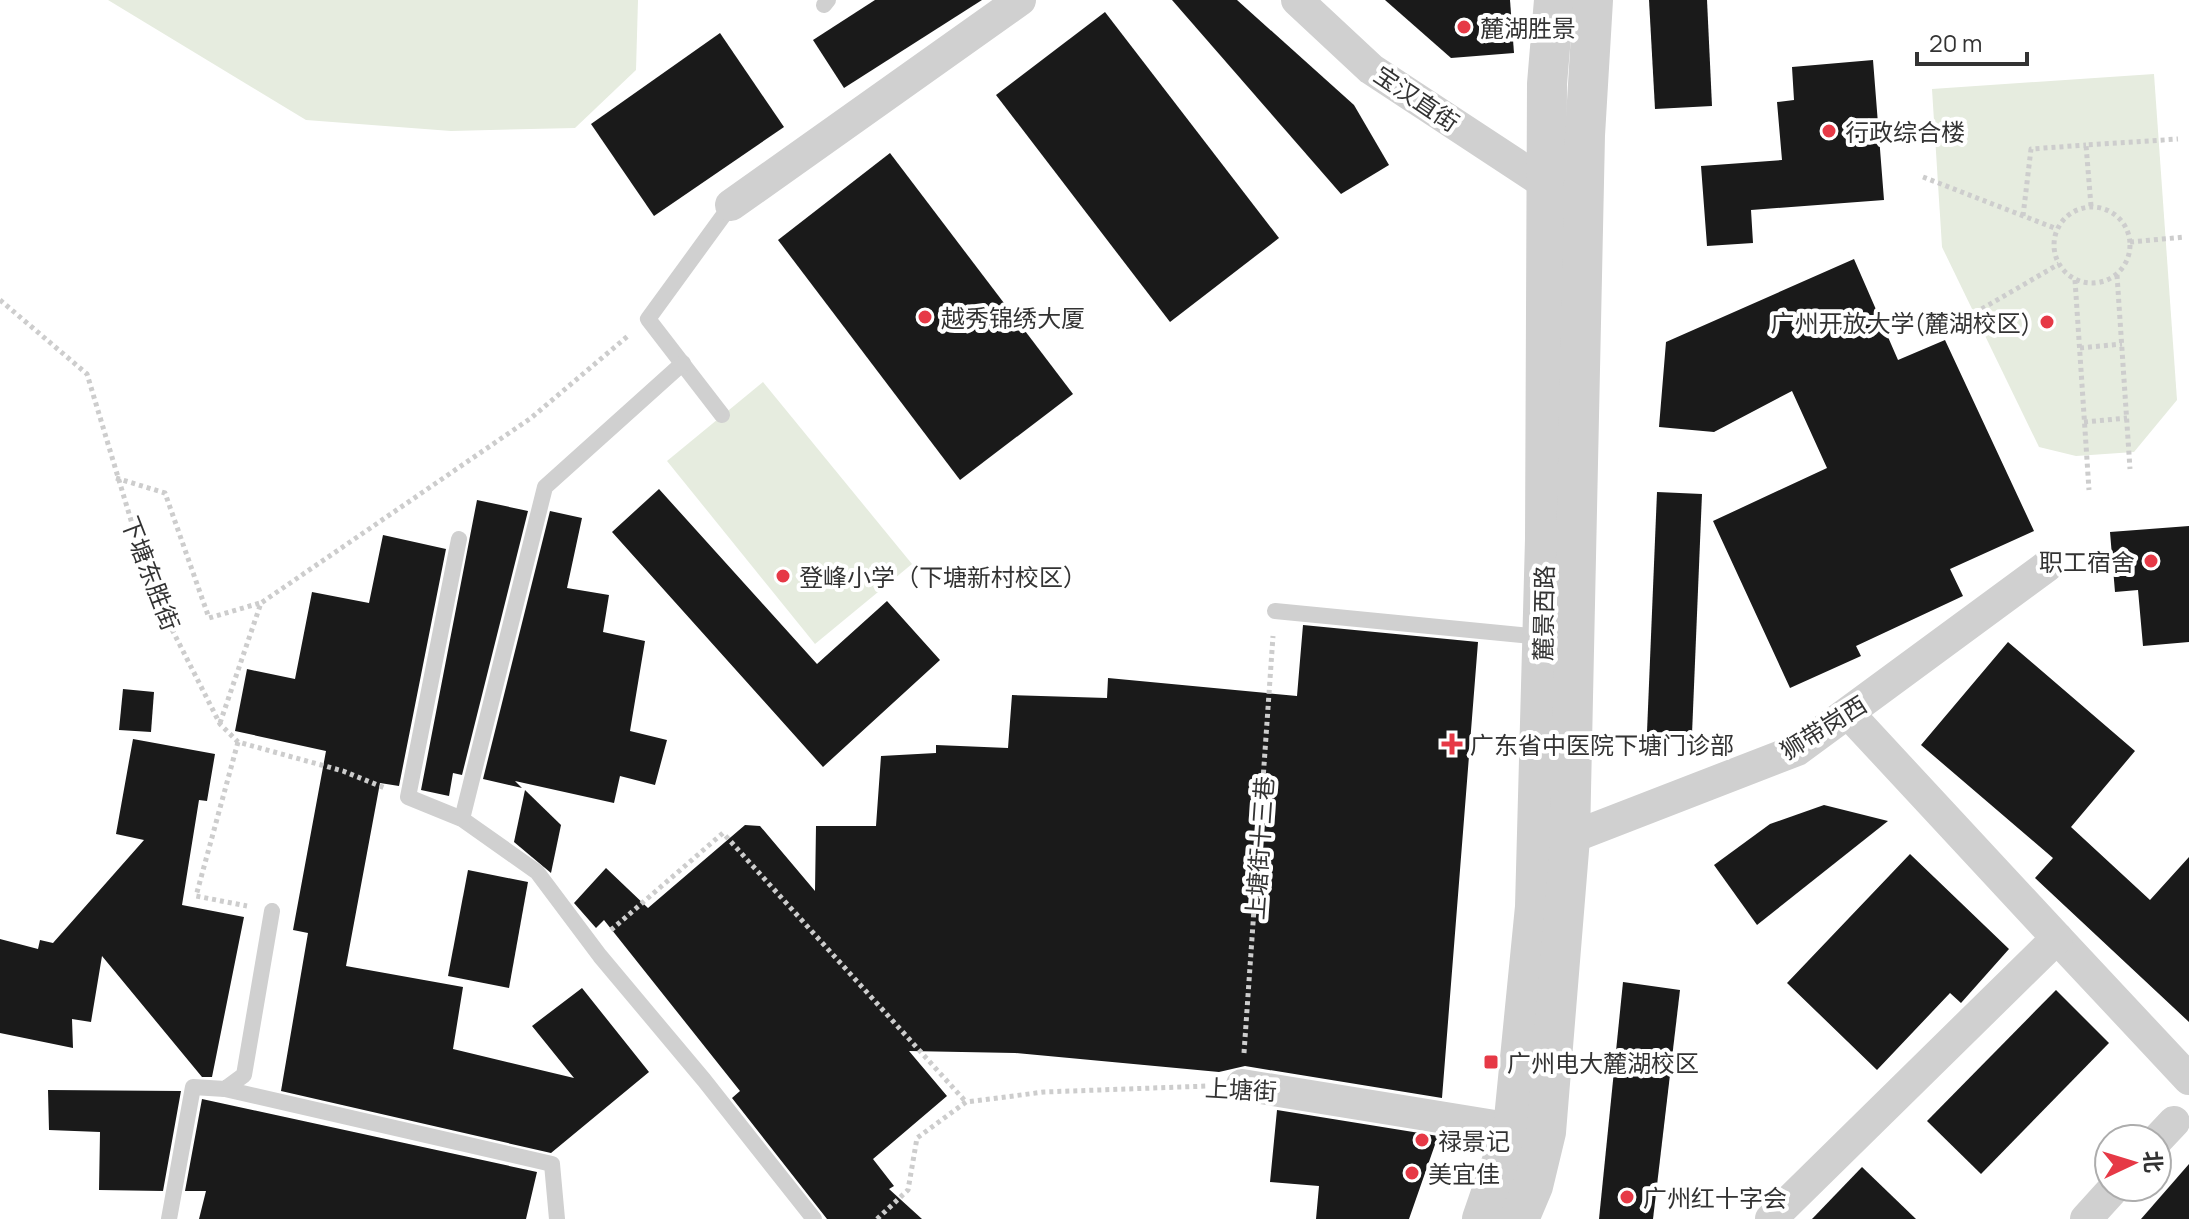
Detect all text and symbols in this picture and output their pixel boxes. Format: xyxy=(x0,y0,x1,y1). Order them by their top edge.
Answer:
place label: 麓湖胜景 xyxy=(1480,11,1576,44)
scale bar xyxy=(1917,16,2027,66)
marker: 麓湖胜景 xyxy=(1455,18,1473,36)
text: 20 m xyxy=(1929,26,1982,59)
street label: 宝汉直街 xyxy=(1368,57,1466,139)
place label: 行政综合楼 xyxy=(1845,115,1965,148)
marker: 行政综合楼 xyxy=(1820,122,1838,140)
place label: 越秀锦绣大厦 xyxy=(941,301,1085,334)
place label: 广州开放大学(麓湖校区) xyxy=(1771,306,2031,339)
marker: 越秀锦绣大厦 xyxy=(916,308,934,326)
marker: 广州开放大学(麓湖校区) xyxy=(2038,313,2056,331)
street label: 下塘东胜街 xyxy=(114,511,188,635)
place label: 职工宿舍 xyxy=(2039,545,2135,578)
marker: 职工宿舍 xyxy=(2142,552,2160,570)
place label: 登峰小学（下塘新村校区） xyxy=(799,560,1087,593)
street label: 麓景西路 xyxy=(1526,565,1560,661)
marker: 登峰小学（下塘新村校区） xyxy=(774,567,792,585)
street label: 狮带岗西 xyxy=(1774,688,1872,766)
place label: 广东省中医院下塘门诊部 xyxy=(1470,728,1734,761)
marker: 广东省中医院下塘门诊部 xyxy=(1441,733,1463,755)
street label: 上塘街十三巷 xyxy=(1238,775,1280,921)
place label: 广州电大麓湖校区 xyxy=(1507,1046,1699,1079)
marker: 广州电大麓湖校区 xyxy=(1482,1053,1500,1071)
street label: 上塘街 xyxy=(1204,1071,1278,1107)
north arrow xyxy=(2093,1123,2173,1203)
place label: 禄景记 xyxy=(1438,1124,1510,1157)
marker: 禄景记 xyxy=(1413,1131,1431,1149)
text: 北 xyxy=(2137,1150,2169,1174)
place label: 美宜佳 xyxy=(1428,1157,1500,1190)
marker: 美宜佳 xyxy=(1403,1164,1421,1182)
place label: 广州红十字会 xyxy=(1643,1181,1787,1214)
marker: 广州红十字会 xyxy=(1618,1188,1636,1206)

